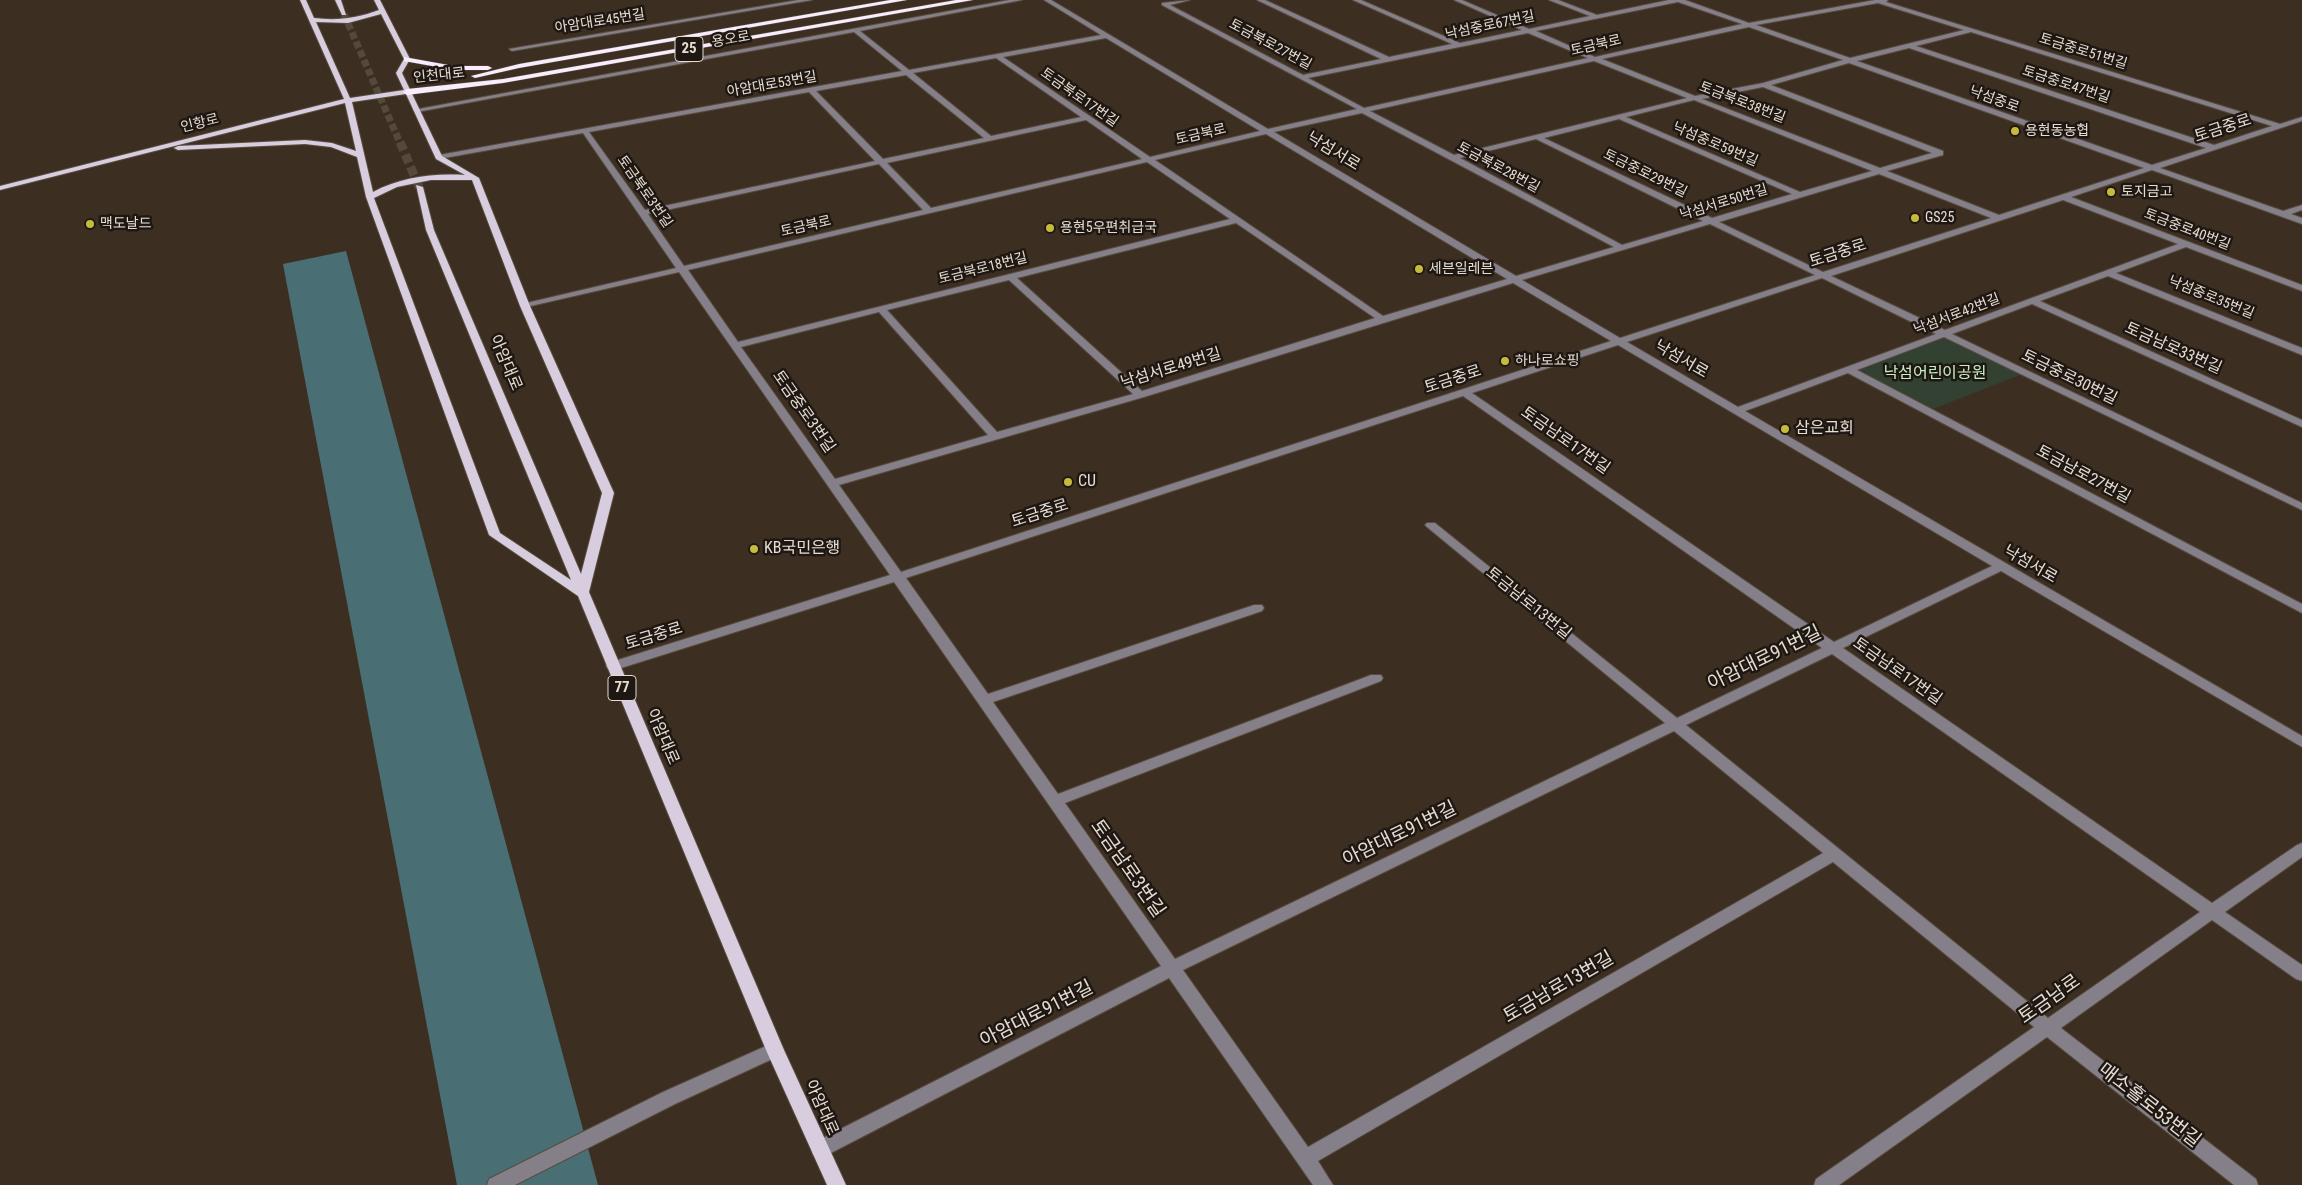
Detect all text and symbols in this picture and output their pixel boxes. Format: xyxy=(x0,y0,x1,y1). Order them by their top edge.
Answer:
street label: 아암대로45번길 xyxy=(554,7,646,37)
street label: 낙섬중로67번길 xyxy=(1444,8,1536,44)
street label: 토금북로27번길 xyxy=(1226,16,1314,74)
street label: 용오로 xyxy=(711,28,751,52)
street label: 토금중로51번길 xyxy=(2037,31,2129,73)
street label: 토금북로 xyxy=(1569,32,1623,60)
road number: 25 xyxy=(675,36,703,62)
street label: 토금중로47번길 xyxy=(2020,63,2112,107)
street label: 인천대로 xyxy=(413,65,465,87)
street label: 토금북로17번길 xyxy=(1037,65,1121,131)
street label: 아암대로53번길 xyxy=(726,69,818,101)
street label: 토금북로38번길 xyxy=(1696,79,1788,127)
street label: 낙섬중로 xyxy=(1967,83,2021,117)
street label: 인항로 xyxy=(179,111,221,137)
street label: 토금중로 xyxy=(2192,111,2254,147)
street label: 낙섬중로59번길 xyxy=(1670,119,1760,171)
street label: 토금북로 xyxy=(1174,121,1228,149)
place label: 용현동농협 xyxy=(2025,123,2089,139)
marker: 용현동농협 xyxy=(2009,125,2021,137)
street label: 낙섬서로 xyxy=(1303,129,1363,175)
street label: 토금북로28번길 xyxy=(1454,139,1542,197)
street label: 토금중로29번길 xyxy=(1600,146,1690,202)
street label: 토금북로3번길 xyxy=(613,153,675,231)
street label: 낙섬서로50번길 xyxy=(1678,182,1770,224)
place label: 토지금고 xyxy=(2121,184,2173,200)
marker: 토지금고 xyxy=(2105,186,2117,198)
street label: 토금중로40번길 xyxy=(2141,206,2233,254)
place label: GS25 xyxy=(1925,210,1954,226)
marker: GS25 xyxy=(1909,212,1921,224)
street label: 토금북로 xyxy=(779,213,833,241)
place label: 맥도날드 xyxy=(100,216,152,232)
marker: 맥도날드 xyxy=(84,218,96,230)
place label: 용현5우편취급국 xyxy=(1060,220,1157,236)
marker: 용현5우편취급국 xyxy=(1044,222,1056,234)
street label: 토금중로 xyxy=(1807,236,1869,272)
street label: 토금북로18번길 xyxy=(937,250,1029,288)
place label: 세븐일레븐 xyxy=(1429,261,1493,277)
marker: 세븐일레븐 xyxy=(1413,263,1425,275)
street label: 낙섬중로35번길 xyxy=(2166,273,2256,323)
street label: 낙섬서로42번길 xyxy=(1911,291,2003,339)
street label: 토금남로33번길 xyxy=(2122,319,2224,379)
street label: 아암대로 xyxy=(485,332,525,394)
street label: 낙섬서로 xyxy=(1651,337,1711,383)
street label: 낙섬서로49번길 xyxy=(1118,345,1224,393)
street label: 토금중로30번길 xyxy=(2018,347,2120,409)
place label: 하나로쇼핑 xyxy=(1515,353,1579,369)
marker: 하나로쇼핑 xyxy=(1499,355,1511,367)
street label: 토금중로 xyxy=(1422,362,1484,398)
park label: 낙섬어린이공원 xyxy=(1883,364,1987,384)
street label: 토금중로3번길 xyxy=(768,367,838,457)
street label: 토금남로17번길 xyxy=(1517,403,1613,479)
place label: 삼은교회 xyxy=(1795,419,1854,439)
marker: 삼은교회 xyxy=(1779,423,1791,435)
street label: 토금남로27번길 xyxy=(2033,442,2133,508)
place label: CU xyxy=(1078,472,1096,492)
marker: CU xyxy=(1062,476,1074,488)
street label: 토금중로 xyxy=(1009,496,1071,532)
place label: KB국민은행 xyxy=(764,539,840,559)
street label: 낙섬서로 xyxy=(2000,542,2060,588)
marker: KB국민은행 xyxy=(748,543,760,555)
street label: 토금남로13번길 xyxy=(1482,564,1574,644)
street label: 토금중로 xyxy=(623,619,685,655)
street label: 아암대로91번길 xyxy=(1704,622,1826,696)
street label: 토금남로17번길 xyxy=(1849,634,1945,710)
road number: 77 xyxy=(608,676,636,700)
street label: 아암대로 xyxy=(642,706,682,768)
street label: 아암대로91번길 xyxy=(1339,798,1461,872)
street label: 토금남로3번길 xyxy=(1085,816,1169,922)
street label: 토금남로13번길 xyxy=(1500,947,1618,1029)
street label: 토금남로 xyxy=(2015,971,2085,1029)
street label: 아암대로91번길 xyxy=(977,977,1097,1053)
street label: 매소홀로53번길 xyxy=(2093,1059,2205,1153)
street label: 아암대로 xyxy=(800,1077,842,1139)

